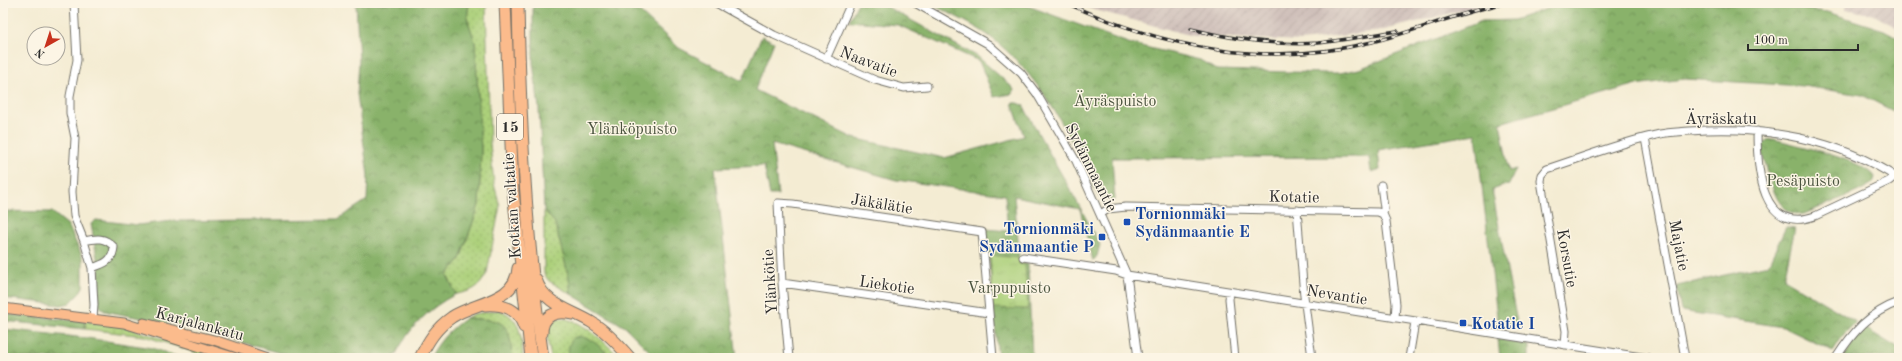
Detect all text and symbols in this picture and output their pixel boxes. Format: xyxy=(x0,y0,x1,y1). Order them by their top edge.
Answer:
north arrow xyxy=(26,26,66,66)
scale bar xyxy=(1748,26,1858,52)
text: 100 m xyxy=(1754,35,1788,47)
text: N xyxy=(33,45,47,60)
street label: Naavatie xyxy=(837,45,900,81)
park label: Äyräspuisto xyxy=(1073,90,1157,110)
street label: Äyräskatu xyxy=(1685,108,1757,128)
road number: 15 xyxy=(497,114,523,140)
street label: Sydänmaantie xyxy=(1061,121,1119,215)
park label: Ylänköpuisto xyxy=(587,122,677,138)
street label: Kotkan valtatie xyxy=(501,152,525,259)
park label: Pesäpuisto xyxy=(1766,174,1840,190)
street label: Kotatie xyxy=(1268,190,1320,206)
street label: Jäkälätie xyxy=(850,192,914,218)
place label: Tornionmäki Sydänmaantie E xyxy=(1135,207,1250,241)
marker: Tornionmäki Sydänmaantie E xyxy=(1122,217,1132,227)
street label: Majatie xyxy=(1665,219,1691,272)
place label: Tornionmäki Sydänmaantie P xyxy=(979,222,1094,256)
street label: Korsutie xyxy=(1553,228,1579,289)
marker: Tornionmäki Sydänmaantie P xyxy=(1097,232,1107,242)
street label: Ylänkötie xyxy=(761,248,781,315)
street label: Liekotie xyxy=(858,274,916,298)
park label: Varpupuisto xyxy=(967,281,1051,297)
street label: Nevantie xyxy=(1305,283,1368,309)
street label: Karjalankatu xyxy=(154,305,246,345)
place label: Kotatie I xyxy=(1471,317,1535,333)
marker: Kotatie I xyxy=(1458,318,1468,328)

